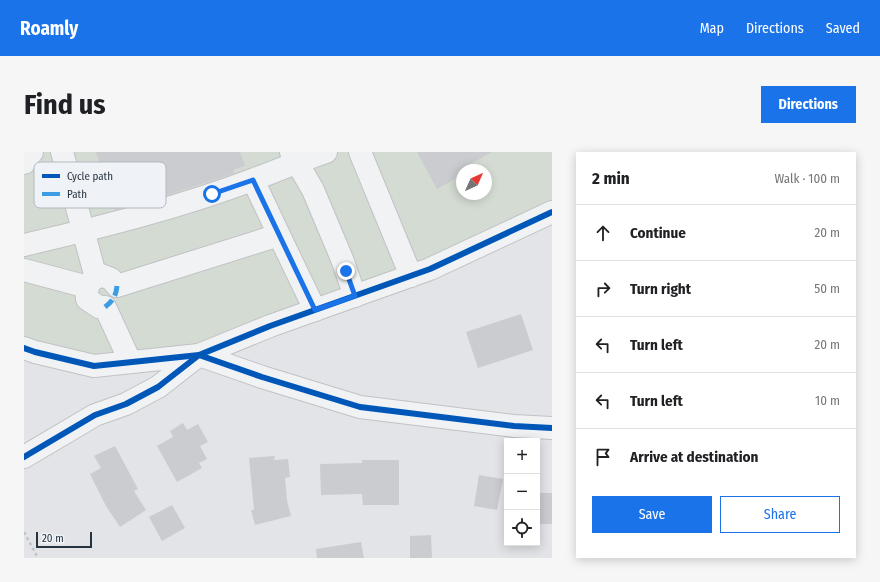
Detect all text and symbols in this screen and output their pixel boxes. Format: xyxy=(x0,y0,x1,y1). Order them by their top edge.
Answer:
text: Roamly xyxy=(20,17,78,40)
text: Map xyxy=(700,20,724,37)
text: Directions xyxy=(746,20,804,37)
text: Saved xyxy=(826,20,860,37)
button: Directions xyxy=(761,86,856,123)
text: Find us xyxy=(24,88,106,121)
legend xyxy=(34,162,166,208)
north arrow xyxy=(456,164,492,200)
text: 2 min xyxy=(592,168,630,189)
text: Cycle path xyxy=(67,170,113,183)
text: Walk · 100 m xyxy=(774,171,840,186)
route start xyxy=(203,185,221,203)
text: Path xyxy=(67,188,87,201)
icon: ahead xyxy=(592,222,614,244)
text: Continue xyxy=(630,224,686,242)
text: 20 m xyxy=(814,225,840,240)
route end xyxy=(337,262,355,280)
icon: right xyxy=(592,278,614,300)
text: Turn right xyxy=(630,280,691,298)
text: 50 m xyxy=(814,281,840,296)
icon: left xyxy=(592,334,614,356)
text: Turn left xyxy=(630,336,683,354)
text: 20 m xyxy=(814,337,840,352)
icon: left xyxy=(592,390,614,412)
text: Turn left xyxy=(630,392,683,410)
text: 10 m xyxy=(815,393,840,408)
map controls xyxy=(504,438,540,546)
button: + xyxy=(504,438,540,474)
icon: arrive xyxy=(592,446,614,468)
text: Arrive at destination xyxy=(630,448,758,466)
button: − xyxy=(504,474,540,510)
button: Save xyxy=(592,496,712,533)
button: Share xyxy=(720,496,840,533)
button: locate xyxy=(504,510,540,546)
scale bar xyxy=(36,530,92,549)
text: 20 m xyxy=(42,532,64,545)

